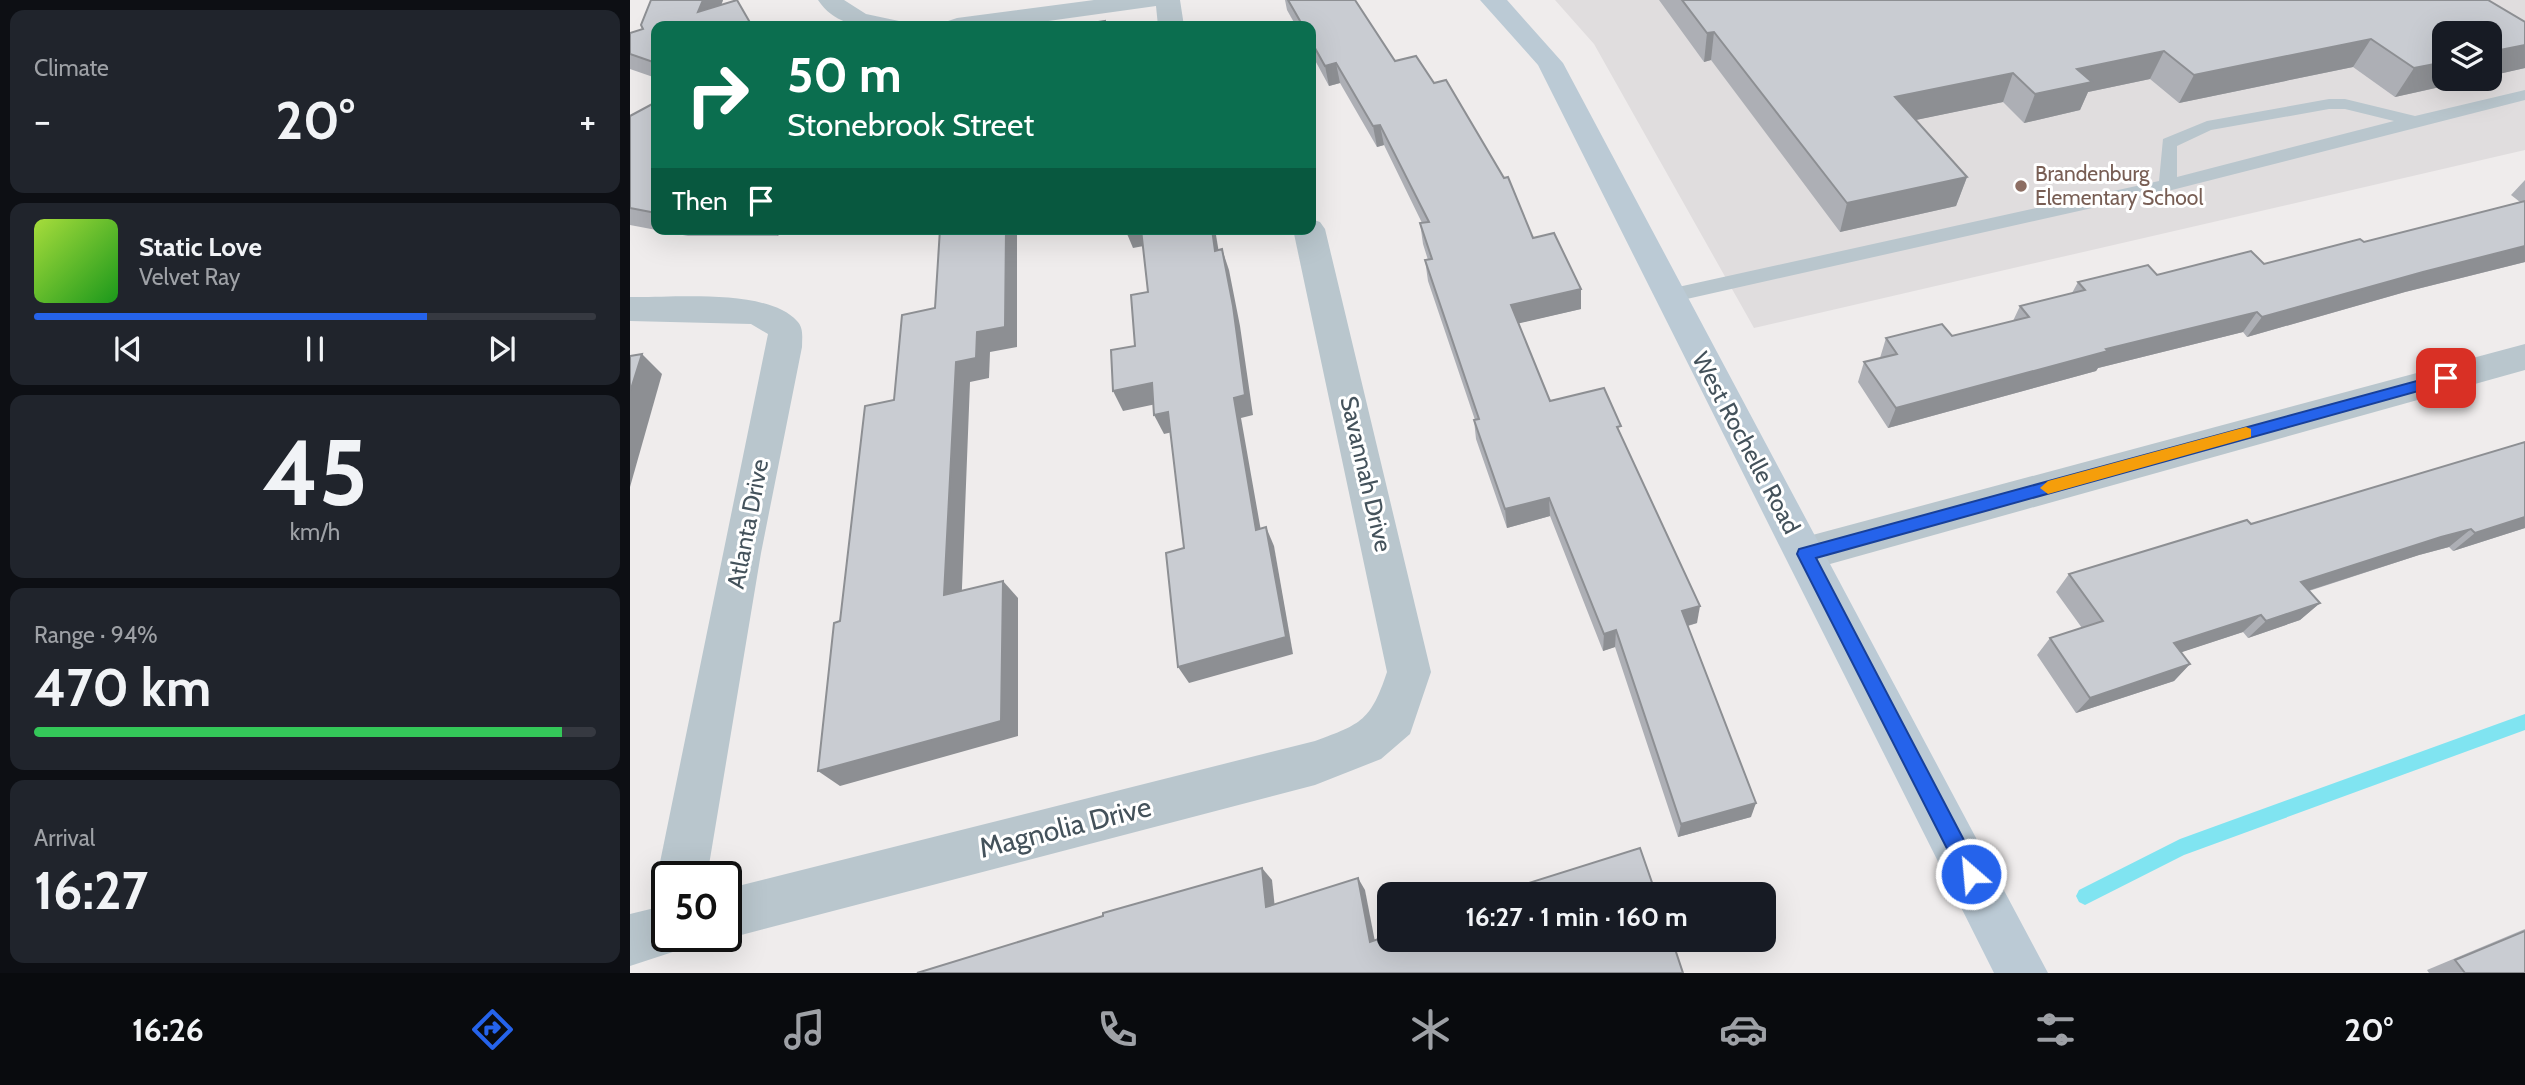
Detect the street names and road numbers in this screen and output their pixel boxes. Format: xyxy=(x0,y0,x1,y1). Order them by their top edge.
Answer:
street label: West Rochelle Road xyxy=(1686,347,1807,539)
street label: Savannah Drive xyxy=(1334,393,1398,555)
street label: Atlanta Drive xyxy=(721,457,774,591)
street label: Magnolia Drive xyxy=(975,789,1155,865)

